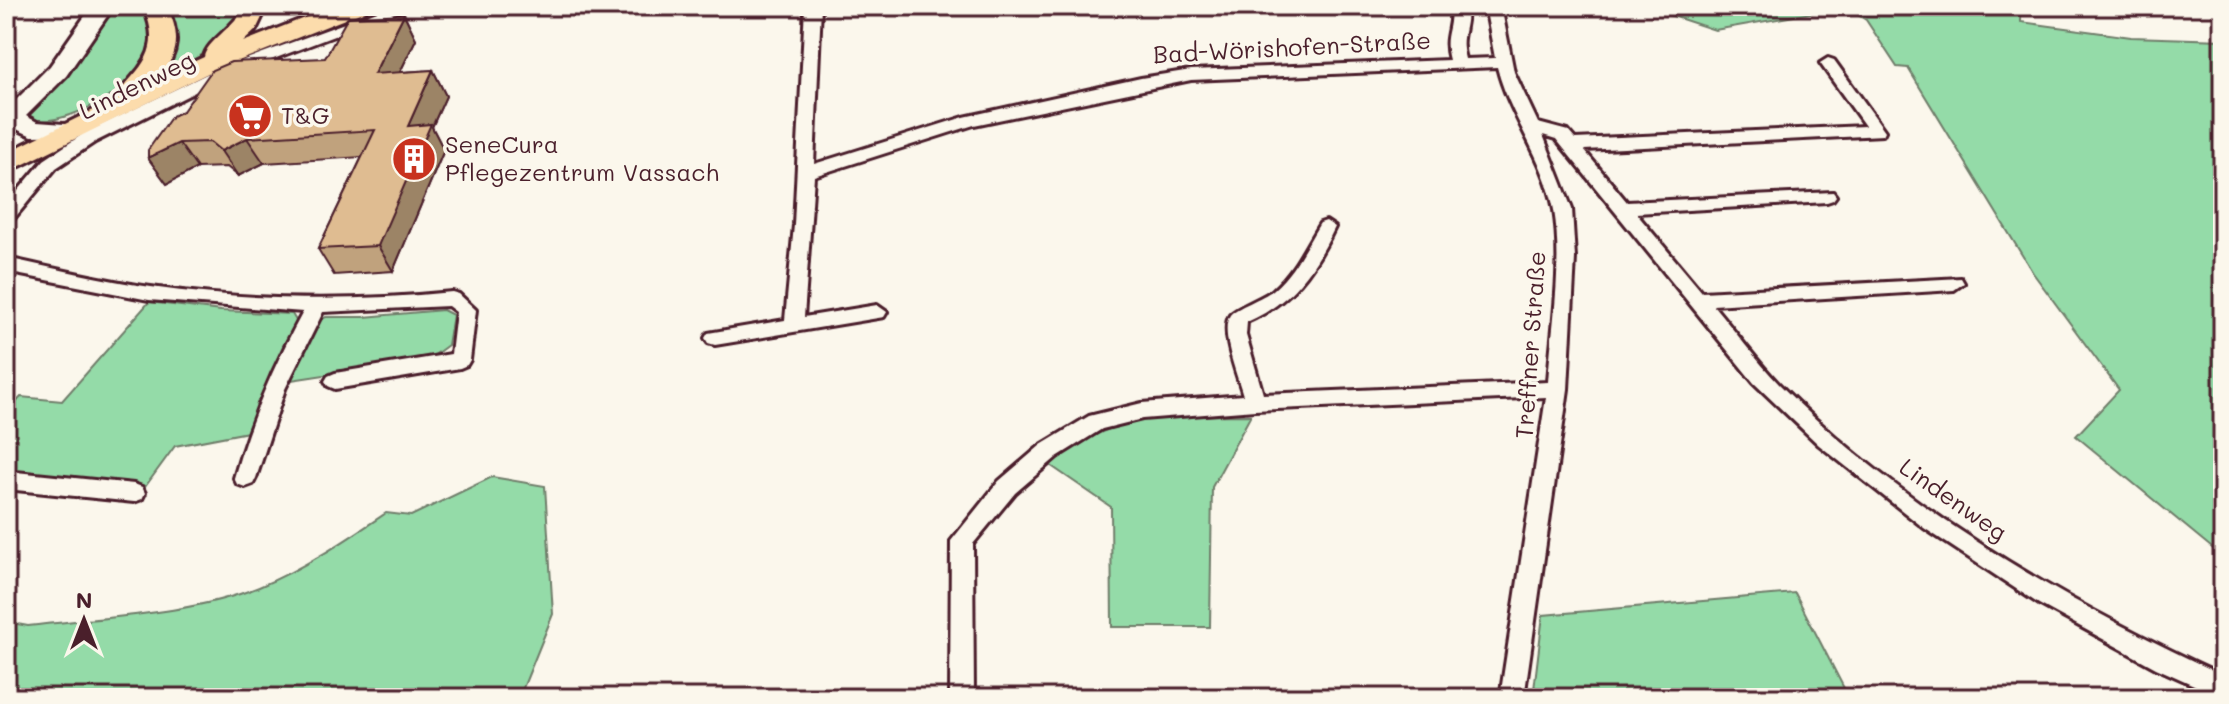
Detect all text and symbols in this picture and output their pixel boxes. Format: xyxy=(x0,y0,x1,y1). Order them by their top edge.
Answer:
street label: Bad-Wörishofen-Straße xyxy=(1152,24,1432,69)
street label: Lindenweg xyxy=(74,44,199,126)
supermarket icon: T&G xyxy=(226,92,274,140)
place label: T&G xyxy=(281,99,329,130)
place label: SeneCura Pflegezentrum Vassach xyxy=(445,128,719,187)
building icon: SeneCura Pflegezentrum Vassach xyxy=(390,135,438,183)
street label: Treffner Straße xyxy=(1507,250,1552,440)
street label: Lindenweg xyxy=(1894,450,2014,547)
north arrow xyxy=(44,580,124,660)
text: N xyxy=(76,585,92,614)

